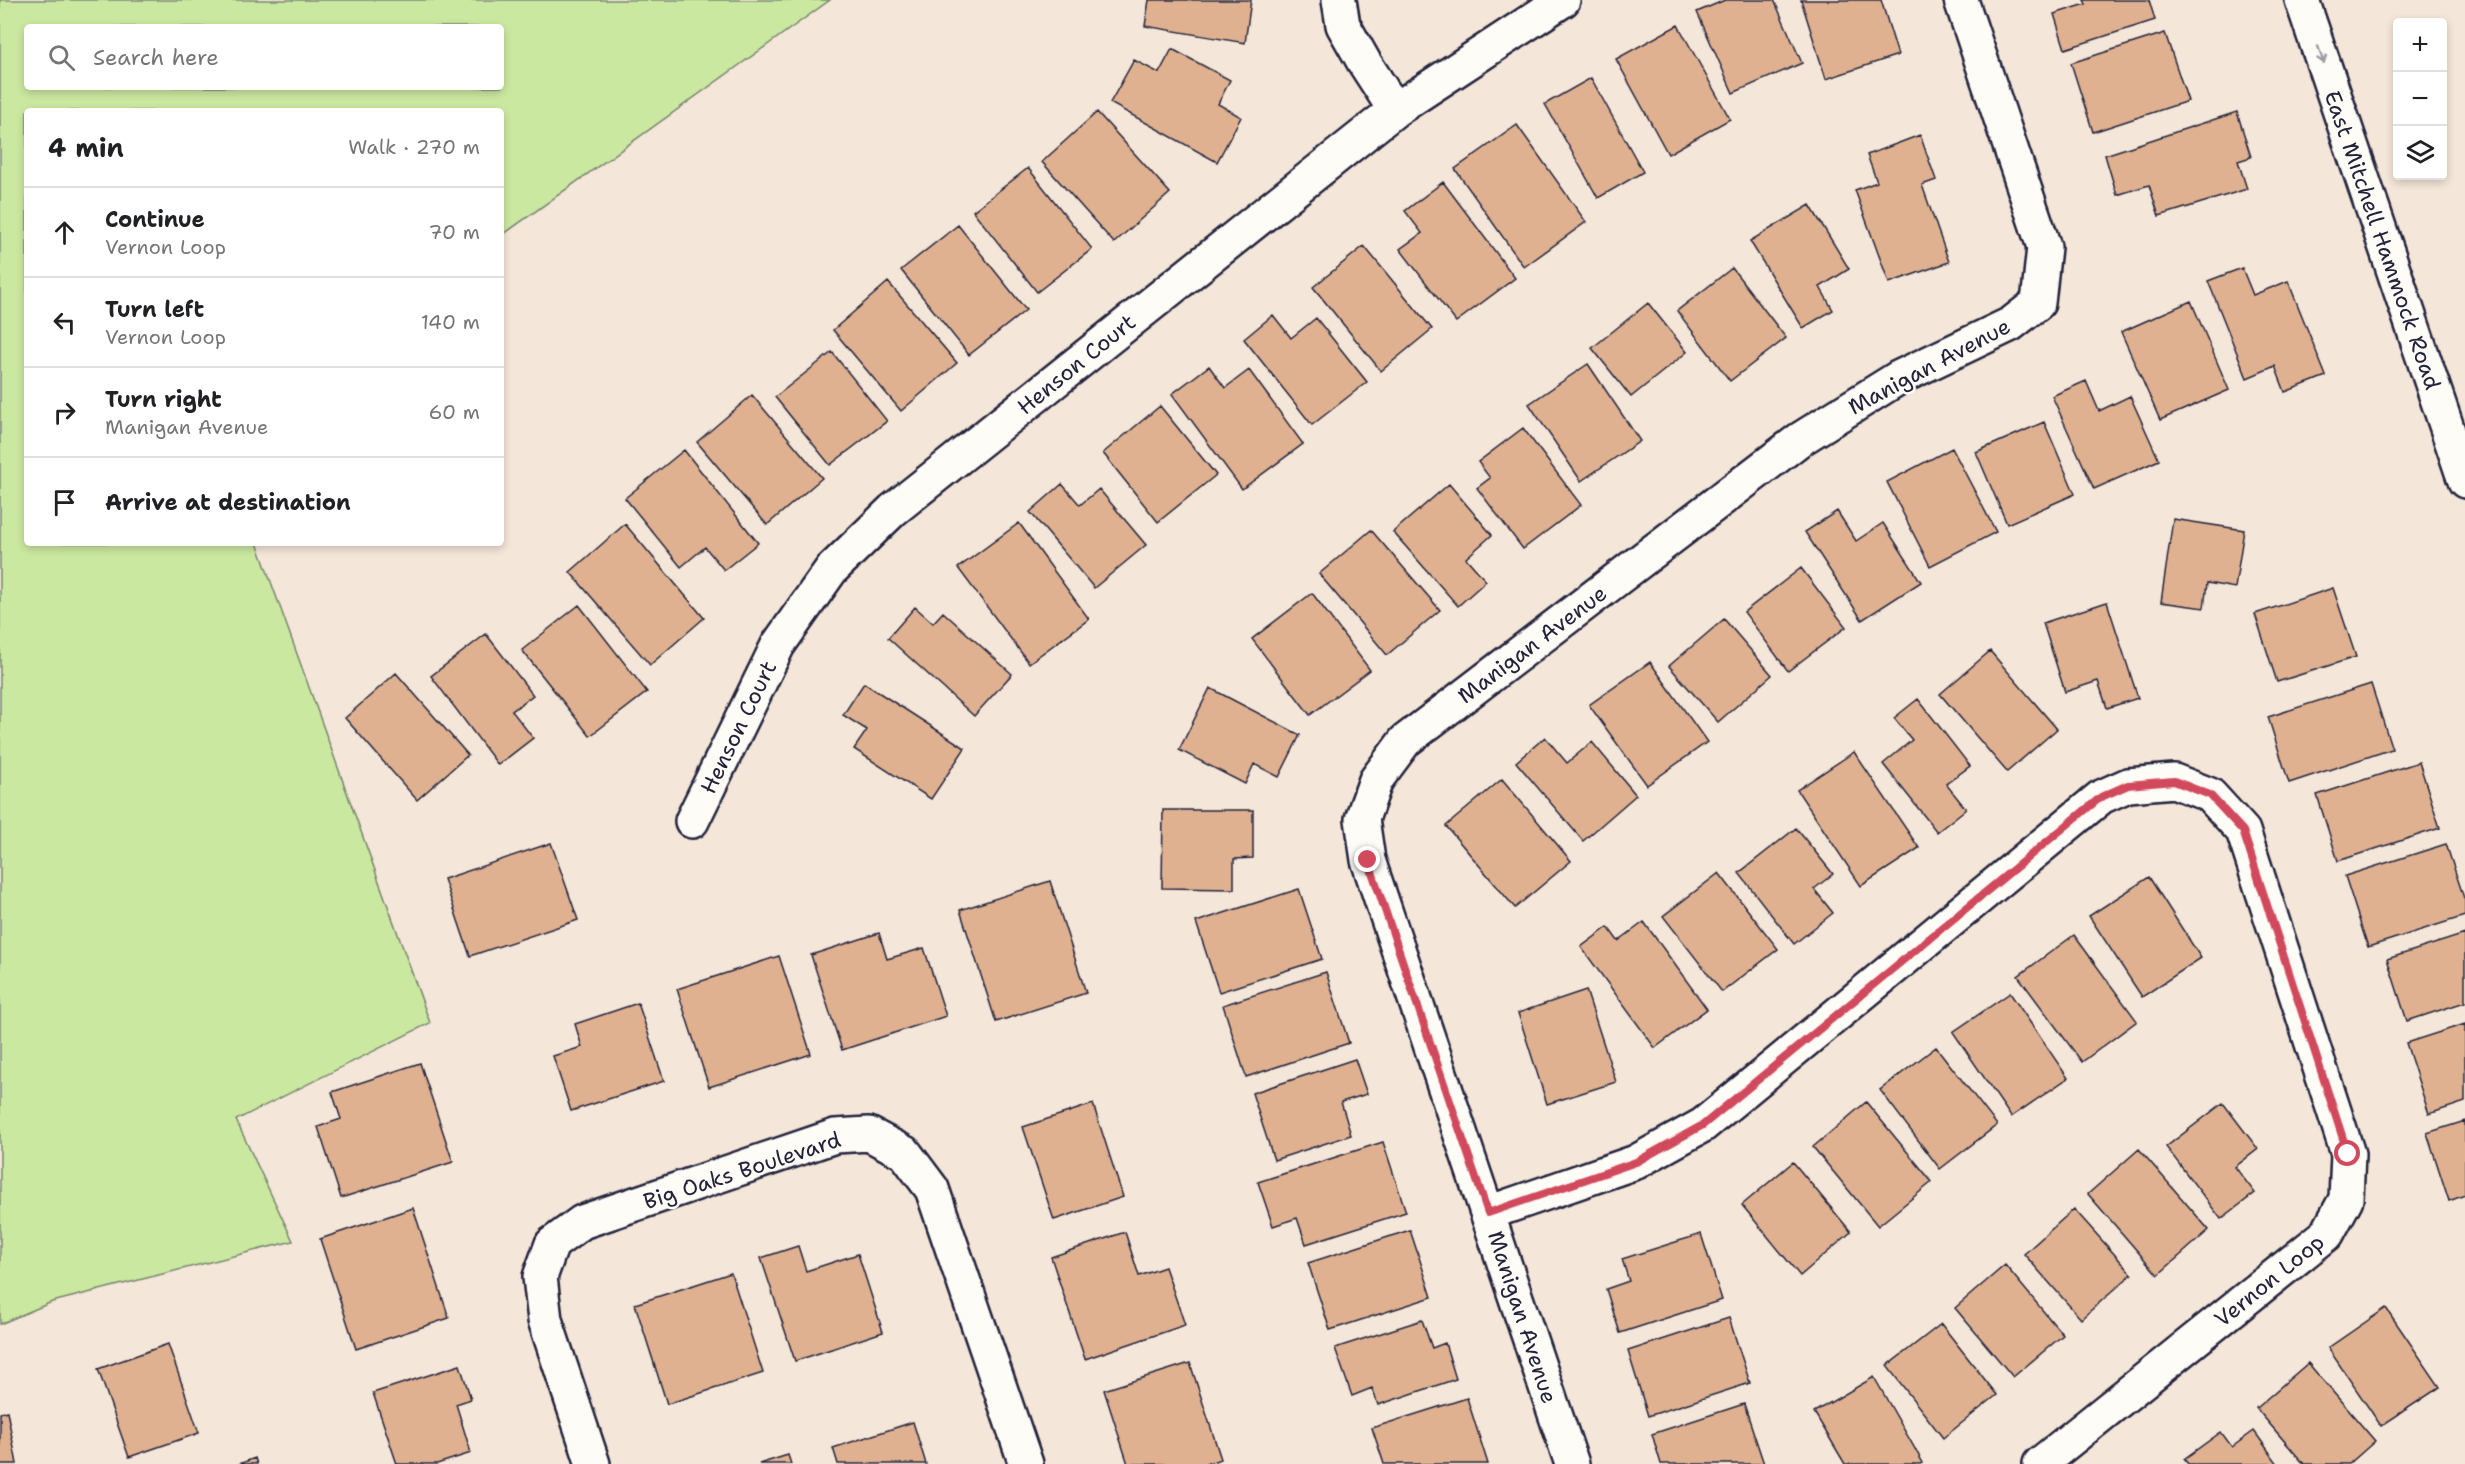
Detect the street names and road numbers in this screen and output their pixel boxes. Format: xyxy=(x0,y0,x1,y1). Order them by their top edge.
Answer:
street label: East Mitchell Hammock Road xyxy=(2318,87,2447,394)
street label: Henson Court xyxy=(1011,308,1142,421)
street label: Manigan Avenue xyxy=(1843,311,2015,421)
street label: Manigan Avenue xyxy=(1452,579,1613,710)
street label: Henson Court xyxy=(694,656,783,798)
street label: Big Oaks Boulevard xyxy=(640,1125,845,1216)
street label: Manigan Avenue xyxy=(1481,1227,1564,1407)
street label: Vernon Loop xyxy=(2209,1227,2330,1334)

